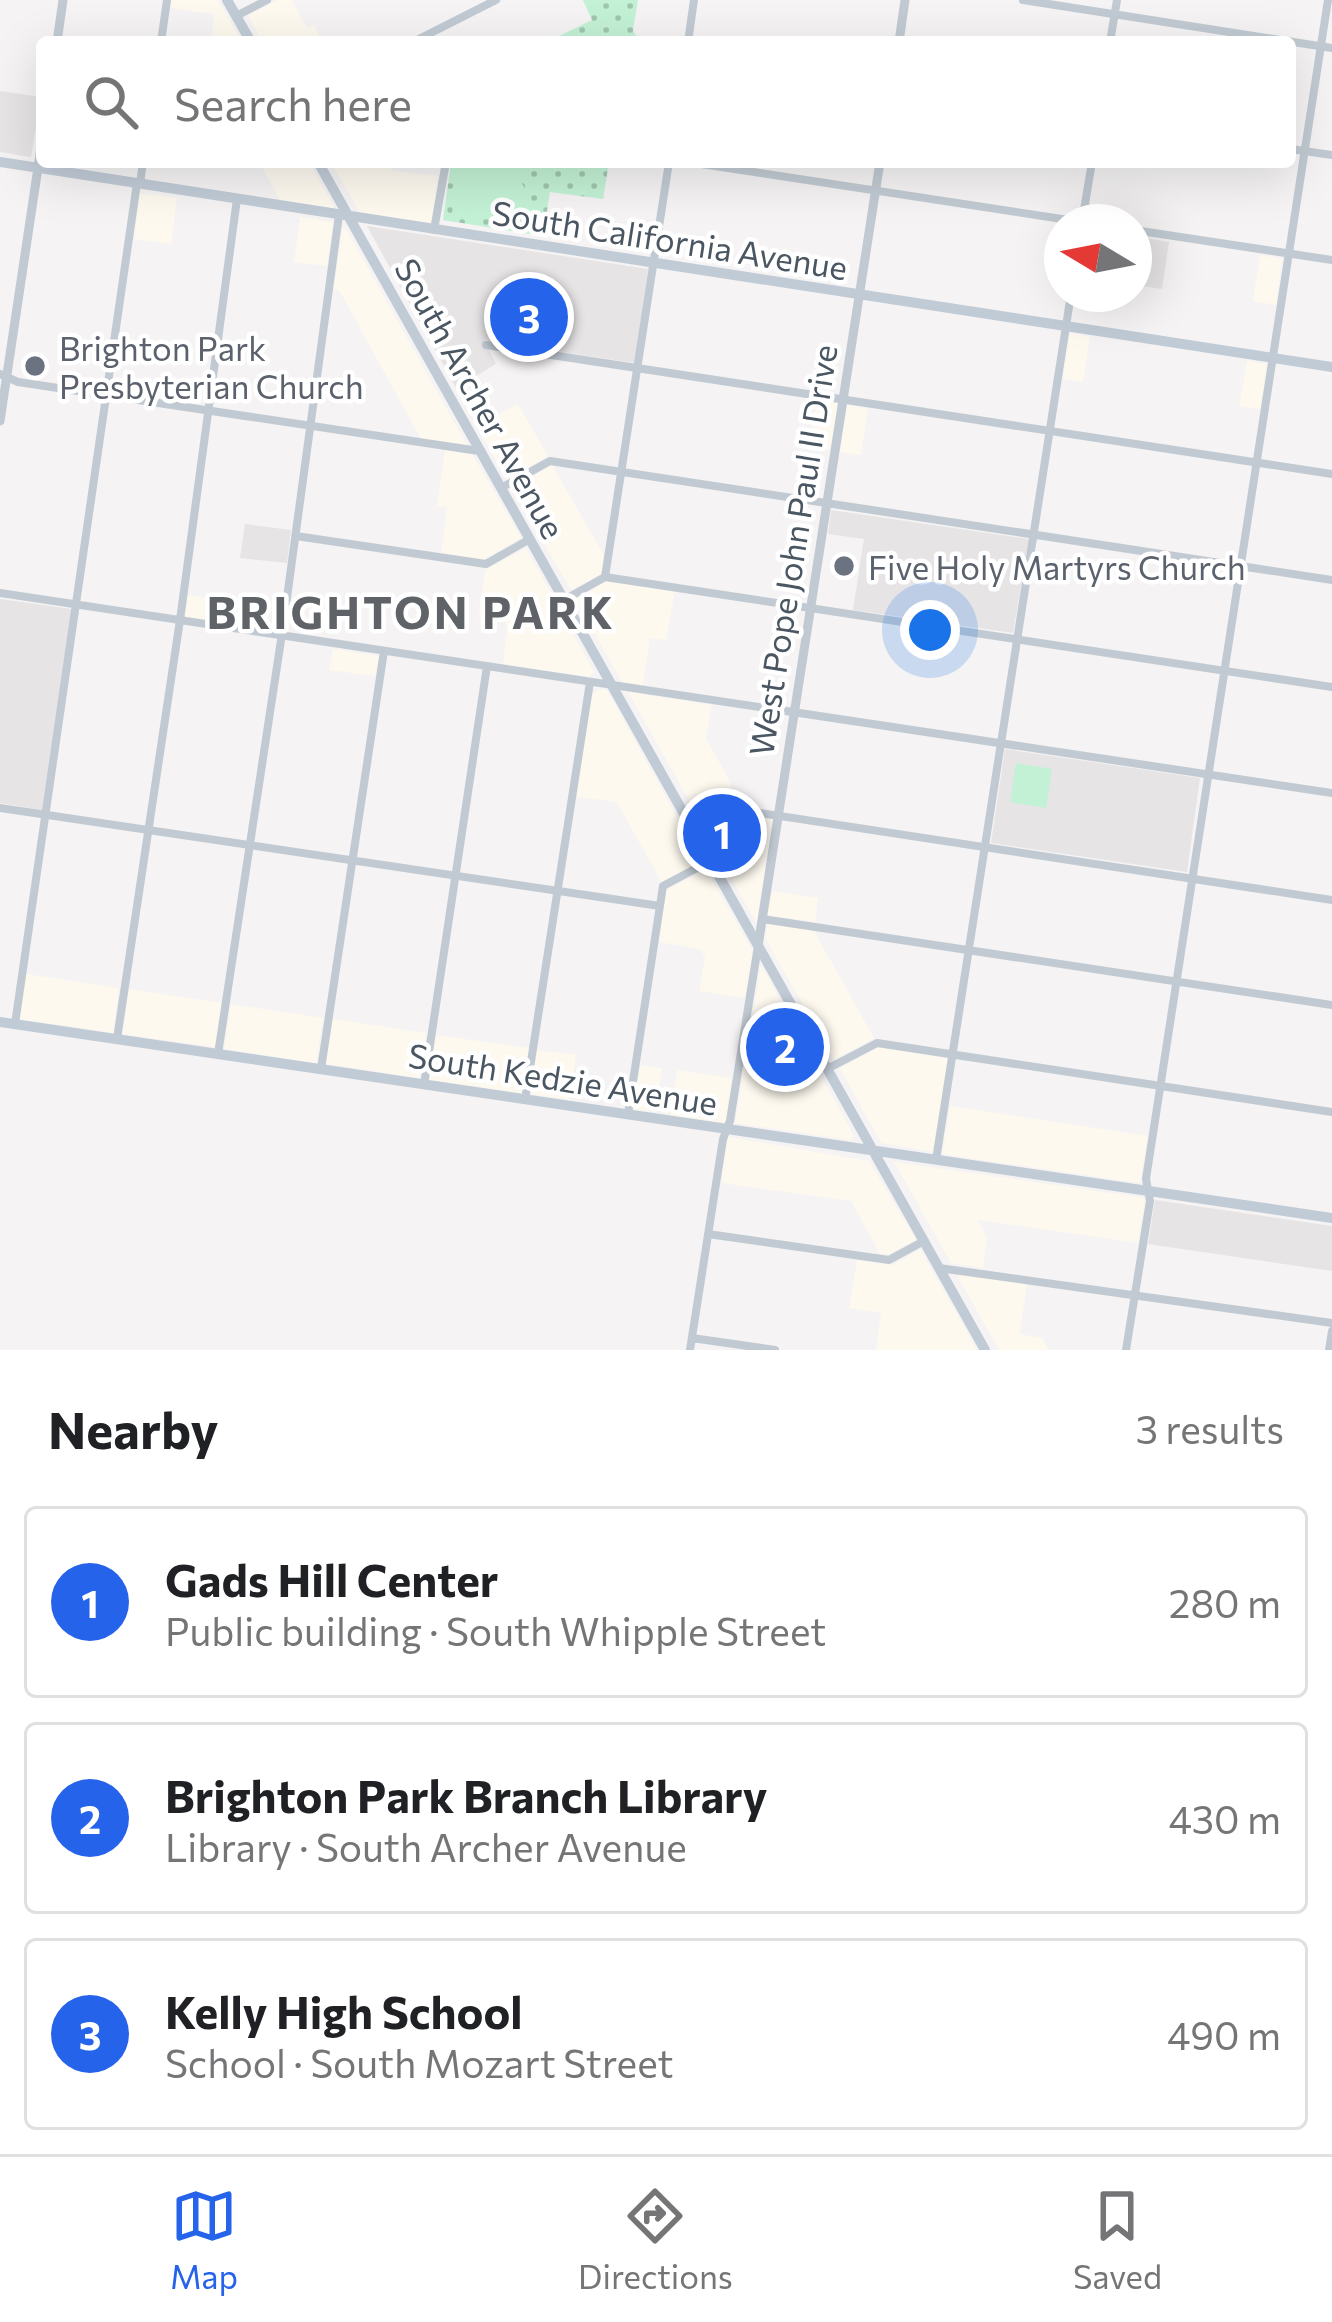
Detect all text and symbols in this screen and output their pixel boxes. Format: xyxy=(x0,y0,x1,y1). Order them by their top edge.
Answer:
search box xyxy=(36,36,1296,168)
icon: search xyxy=(78,69,144,135)
text: Search here xyxy=(174,75,412,130)
street label: South California Avenue xyxy=(489,191,851,287)
north arrow xyxy=(1044,204,1152,312)
street label: South Archer Avenue xyxy=(387,251,575,545)
pin: 3 xyxy=(490,272,568,362)
place label: Brighton Park Presbyterian Church xyxy=(59,327,364,406)
street label: West Pope John Paul II Drive xyxy=(739,342,845,758)
marker: Brighton Park Presbyterian Church xyxy=(22,353,48,379)
place label: Five Holy Martyrs Church xyxy=(868,546,1246,587)
marker: Five Holy Martyrs Church xyxy=(831,553,857,579)
district label: BRIGHTON PARK xyxy=(206,583,616,638)
your location xyxy=(900,600,960,660)
pin: 1 xyxy=(683,788,761,878)
pin: 2 xyxy=(746,1002,824,1092)
street label: South Kedzie Avenue xyxy=(406,1033,720,1123)
text: Nearby xyxy=(48,1397,218,1460)
text: 3 results xyxy=(1136,1404,1284,1452)
text: Gads Hill Center xyxy=(165,1551,498,1606)
text: 1 xyxy=(81,1578,99,1626)
text: 280 m xyxy=(1169,1578,1281,1626)
text: Public building · South Whipple Street xyxy=(165,1606,826,1654)
text: Brighton Park Branch Library xyxy=(165,1767,767,1822)
text: 2 xyxy=(79,1794,101,1842)
text: 430 m xyxy=(1168,1794,1281,1842)
text: Library · South Archer Avenue xyxy=(165,1822,687,1870)
text: Kelly High School xyxy=(165,1983,523,2038)
text: 3 xyxy=(79,2010,101,2058)
text: 490 m xyxy=(1167,2010,1281,2058)
text: School · South Mozart Street xyxy=(165,2038,673,2086)
tab: Map xyxy=(170,2183,238,2296)
tab: Directions xyxy=(578,2183,733,2296)
tab: Saved xyxy=(1073,2183,1162,2296)

